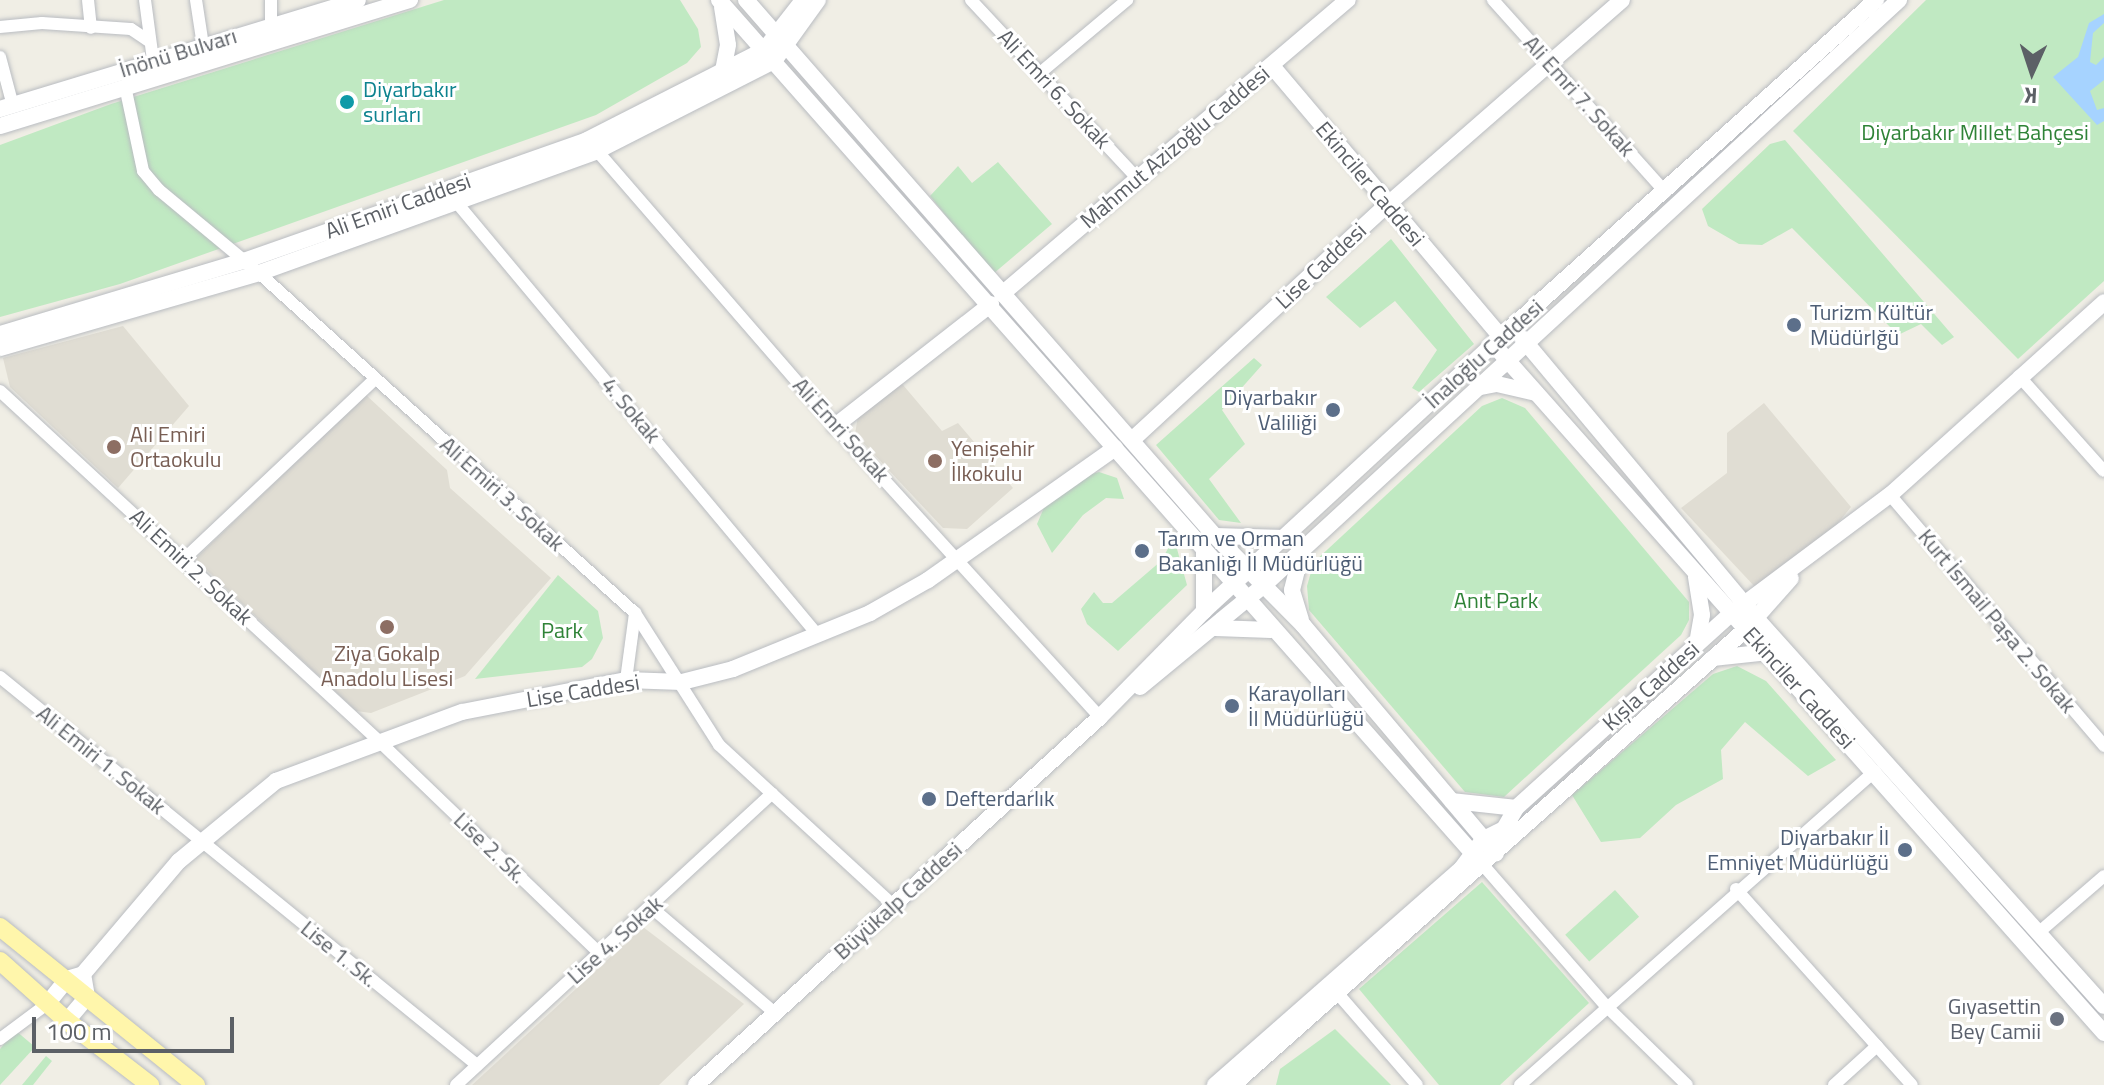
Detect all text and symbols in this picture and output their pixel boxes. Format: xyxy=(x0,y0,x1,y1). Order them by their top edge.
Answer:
street label: İnönü Bulvarı xyxy=(116,23,240,83)
street label: Ali Emri 6. Sokak xyxy=(992,24,1116,154)
street label: Ali Emri 7. Sokak xyxy=(1518,30,1640,162)
north arrow xyxy=(1992,32,2072,112)
street label: Mahmut Azizoğlu Caddesi xyxy=(1075,60,1275,234)
place label: Diyarbakır surları xyxy=(363,76,457,128)
text: K xyxy=(2023,79,2038,113)
marker: Diyarbakır surları xyxy=(338,93,356,111)
street label: Ekinciler Caddesi xyxy=(1310,116,1430,252)
park label: Diyarbakır Millet Bahçesi xyxy=(1861,120,2089,146)
street label: Ali Emiri Caddesi xyxy=(322,167,474,245)
street label: Lise Caddesi xyxy=(1270,217,1372,315)
street label: İnaloğlu Caddesi xyxy=(1419,294,1549,414)
place label: Turizm Kültür Müdürlğü xyxy=(1810,299,1933,350)
marker: Turizm Kültür Müdürlğü xyxy=(1785,316,1803,334)
street label: 4. Sokak xyxy=(596,372,666,448)
street label: Ali Emri Sokak xyxy=(787,372,895,488)
place label: Diyarbakır Valiliği xyxy=(1223,384,1317,436)
marker: Diyarbakır Valiliği xyxy=(1324,401,1342,419)
place label: Ali Emiri Ortaokulu xyxy=(130,421,221,472)
street label: Ali Emiri 3. Sokak xyxy=(434,431,570,557)
place label: Yenişehir İlkokulu xyxy=(951,435,1035,486)
marker: Ali Emiri Ortaokulu xyxy=(105,438,123,456)
marker: Yenişehir İlkokulu xyxy=(926,452,944,470)
street label: Ali Emiri 2. Sokak xyxy=(124,503,258,631)
street label: Kurt İsmail Paşa 2. Sokak xyxy=(1913,524,2081,718)
place label: Tarım ve Orman Bakanlığı İl Müdürlüğü xyxy=(1158,525,1363,576)
marker: Tarım ve Orman Bakanlığı İl Müdürlüğü xyxy=(1133,542,1151,560)
park label: Anıt Park xyxy=(1454,588,1538,614)
marker: Ziya Gokalp Anadolu Lisesi xyxy=(378,618,396,636)
park label: Park xyxy=(541,618,583,644)
street label: Ekinciler Caddesi xyxy=(1737,622,1861,754)
street label: Kışla Caddesi xyxy=(1597,636,1705,736)
place label: Ziya Gokalp Anadolu Lisesi xyxy=(321,640,453,692)
street label: Lise Caddesi xyxy=(525,669,641,713)
place label: Karayolları İl Müdürlüğü xyxy=(1248,680,1364,732)
marker: Karayolları İl Müdürlüğü xyxy=(1223,697,1241,715)
street label: Ali Emiri 1. Sokak xyxy=(31,700,171,820)
place label: Defterdarlık xyxy=(945,786,1054,812)
marker: Defterdarlık xyxy=(920,790,938,808)
street label: Lise 2. Sk. xyxy=(448,807,532,889)
place label: Diyarbakır İl Emniyet Müdürlüğü xyxy=(1707,824,1889,876)
street label: Büyükalp Caddesi xyxy=(829,837,967,965)
marker: Diyarbakır İl Emniyet Müdürlüğü xyxy=(1896,841,1914,859)
street label: Lise 4. Sokak xyxy=(562,890,668,990)
street label: Lise 1. Sk. xyxy=(295,915,383,993)
place label: Gıyasettin Bey Camii xyxy=(1948,993,2041,1044)
scale bar xyxy=(36,1001,238,1051)
marker: Gıyasettin Bey Camii xyxy=(2048,1010,2066,1028)
text: 100 m xyxy=(46,1013,112,1049)

